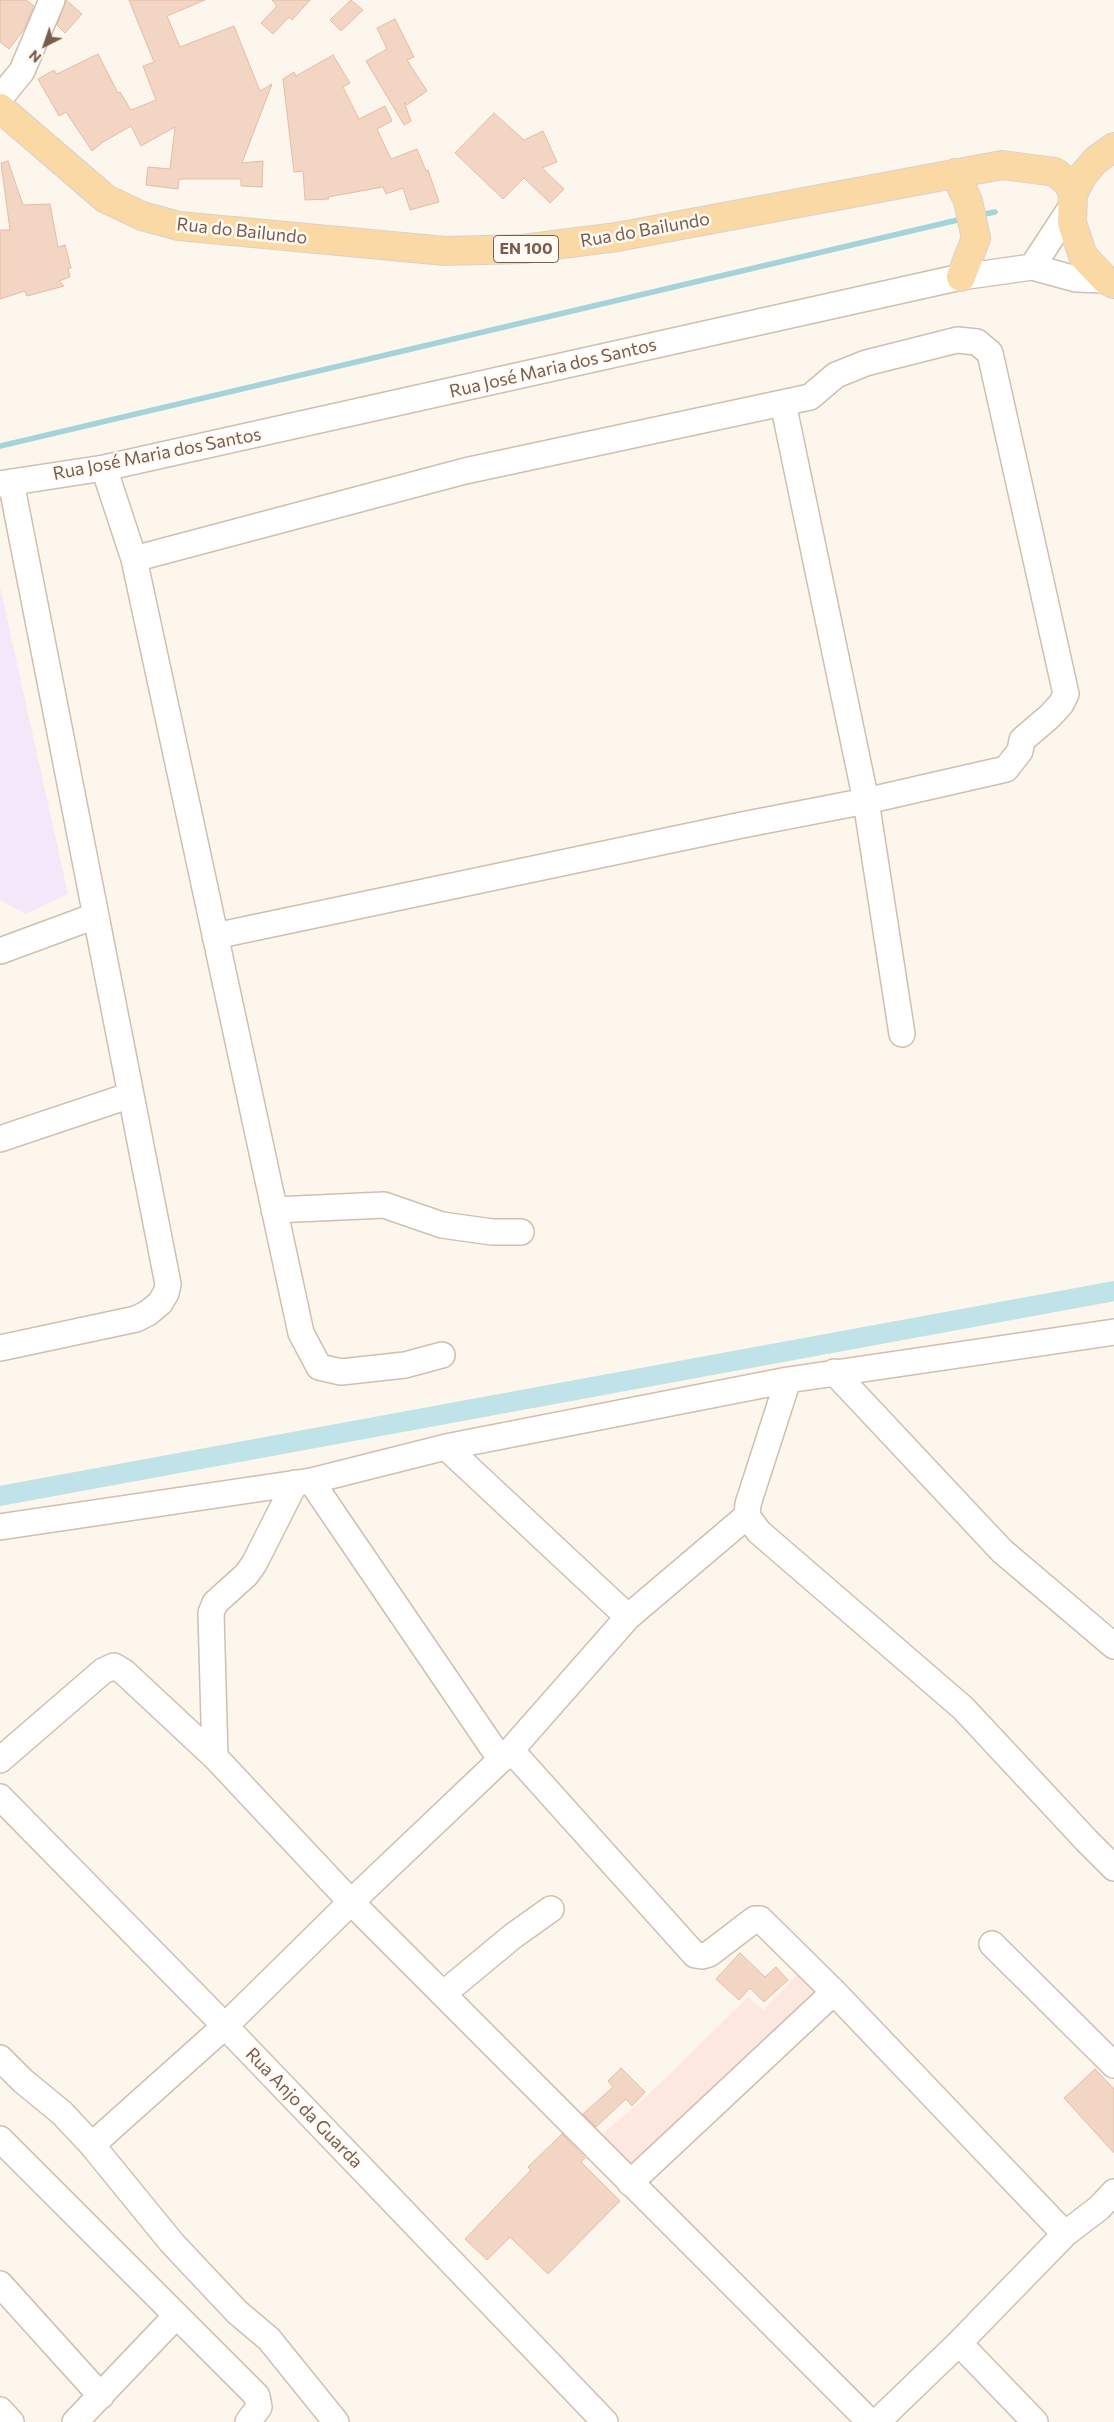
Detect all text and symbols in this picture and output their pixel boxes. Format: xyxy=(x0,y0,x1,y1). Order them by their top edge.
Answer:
north arrow xyxy=(20,20,70,70)
text: N xyxy=(25,47,44,67)
street label: Rua do Bailundo xyxy=(579,208,711,252)
street label: Rua do Bailundo xyxy=(176,213,308,249)
road number: EN 100 xyxy=(494,235,558,262)
street label: Rua José Maria dos Santos xyxy=(447,334,659,402)
street label: Rua José Maria dos Santos xyxy=(51,423,263,485)
street label: Rua Anjo da Guarda xyxy=(241,2043,367,2173)

